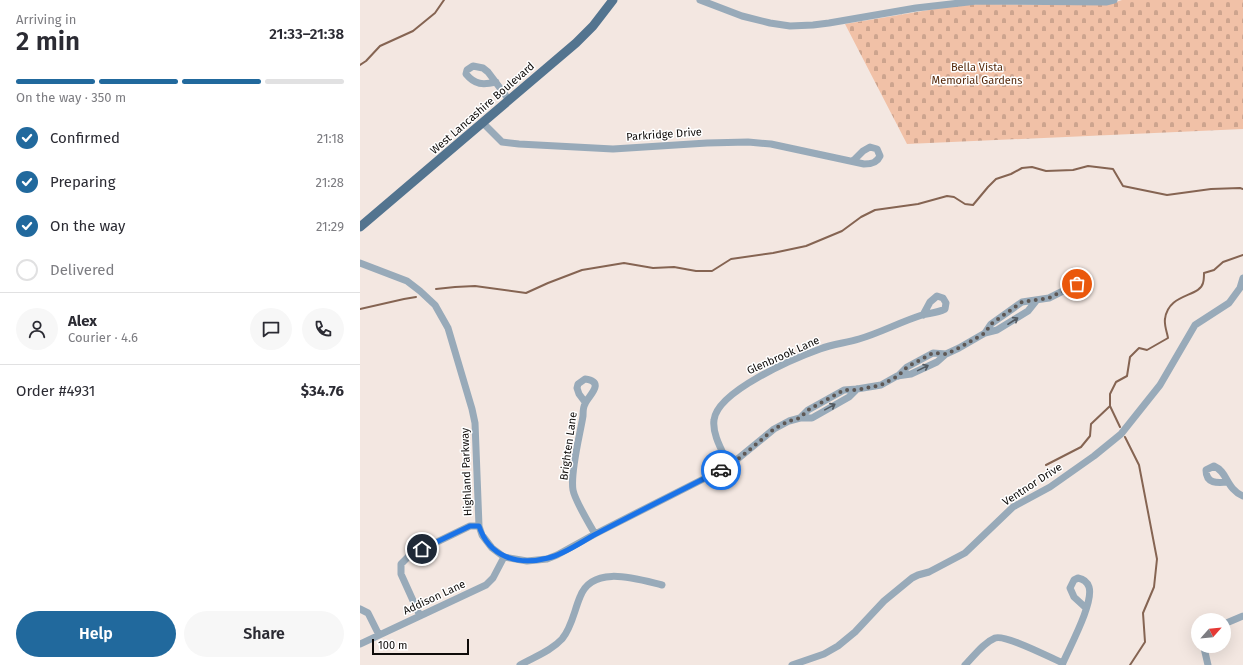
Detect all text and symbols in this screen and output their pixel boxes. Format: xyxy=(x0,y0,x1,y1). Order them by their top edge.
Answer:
text: Arriving in xyxy=(16,12,76,27)
text: 21:33–21:38 xyxy=(269,25,344,43)
text: 2 min xyxy=(16,26,80,57)
street label: West Lancashire Boulevard xyxy=(428,60,537,157)
park label: Bella Vista Memorial Gardens xyxy=(932,61,1022,87)
text: On the way · 350 m xyxy=(16,90,126,105)
street label: Parkridge Drive xyxy=(626,125,702,144)
icon: check xyxy=(16,127,38,149)
text: Confirmed xyxy=(50,129,120,147)
text: 21:18 xyxy=(317,131,344,146)
icon: check xyxy=(16,171,38,193)
text: Preparing xyxy=(50,173,115,191)
text: 21:28 xyxy=(316,175,344,190)
icon: check xyxy=(16,215,38,237)
text: On the way xyxy=(50,217,125,235)
text: 21:29 xyxy=(316,219,344,234)
text: Delivered xyxy=(50,261,114,279)
pin xyxy=(1060,267,1094,301)
icon: bag xyxy=(1066,273,1088,295)
button: person xyxy=(16,308,58,350)
button: chat xyxy=(250,308,292,350)
button: phone xyxy=(302,308,344,350)
text: Alex xyxy=(68,312,97,330)
one-way arrow xyxy=(1007,316,1019,324)
text: Courier · 4.6 xyxy=(68,330,138,345)
street label: Glenbrook Lane xyxy=(745,334,822,377)
one-way arrow xyxy=(917,364,929,371)
text: Order #4931 xyxy=(16,382,95,400)
text: $34.76 xyxy=(301,382,344,400)
one-way arrow xyxy=(824,403,836,411)
street label: Brighten Lane xyxy=(557,411,580,481)
street label: Highland Parkway xyxy=(458,427,475,516)
courier xyxy=(701,450,741,490)
icon: car xyxy=(710,459,732,481)
street label: Ventnor Drive xyxy=(1000,460,1064,508)
pin xyxy=(405,532,439,566)
icon: home xyxy=(411,538,433,560)
street label: Addison Lane xyxy=(401,577,467,618)
button: Help xyxy=(16,611,176,657)
button: Share xyxy=(184,611,344,657)
north arrow xyxy=(1191,613,1231,653)
map controls xyxy=(1191,613,1231,653)
scale bar xyxy=(372,637,469,656)
text: 100 m xyxy=(378,639,407,652)

